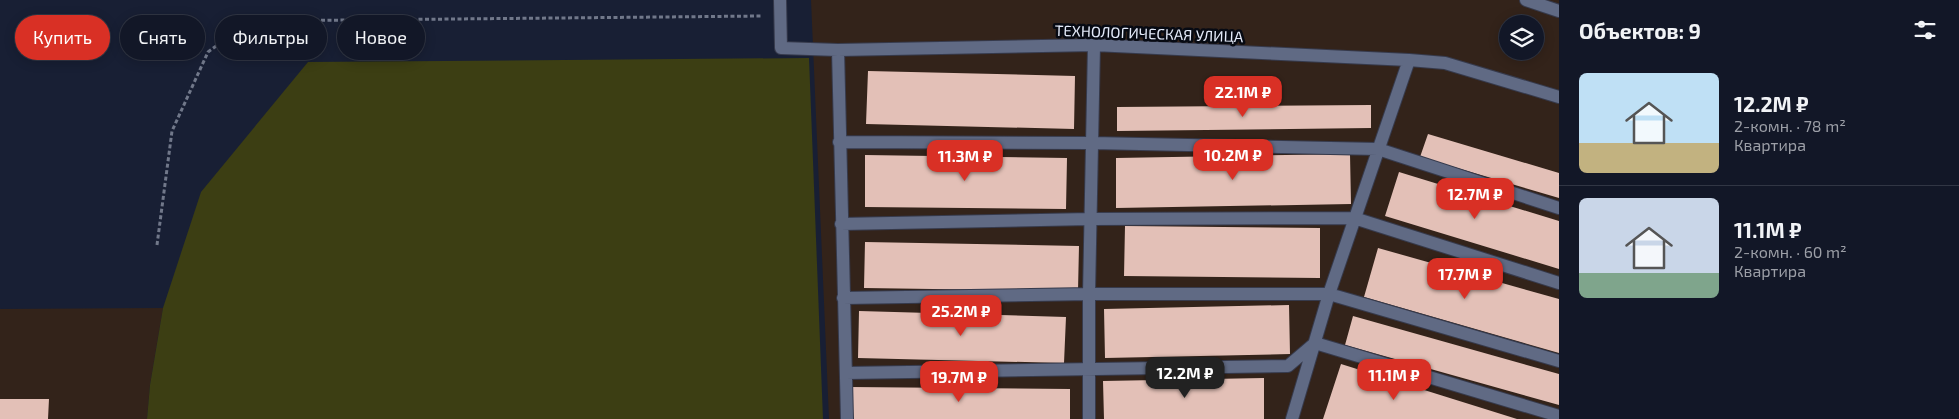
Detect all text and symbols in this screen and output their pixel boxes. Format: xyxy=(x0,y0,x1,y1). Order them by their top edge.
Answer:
chip: Купить xyxy=(15,15,110,60)
chip: Снять xyxy=(120,15,205,60)
chip: Фильтры xyxy=(215,15,327,60)
chip: Новое xyxy=(337,15,425,60)
map controls xyxy=(1499,15,1544,60)
button: layers xyxy=(1499,15,1544,60)
icon: filters xyxy=(1911,16,1939,44)
text: Объектов: 9 xyxy=(1579,18,1701,43)
street label: ТЕХНОЛОГИЧЕСКАЯ УЛИЦА xyxy=(1054,21,1244,45)
pin: 22.1M ₽ xyxy=(1197,76,1289,118)
text: 22.1M ₽ xyxy=(1215,82,1271,101)
text: 12.2M ₽ xyxy=(1734,91,1809,116)
icon: home xyxy=(1619,93,1679,153)
text: 2-комн. · 78 m² xyxy=(1734,116,1846,135)
text: Квартира xyxy=(1734,135,1806,154)
pin: 10.2M ₽ xyxy=(1187,138,1279,181)
pin: 11.3M ₽ xyxy=(919,140,1011,182)
text: 10.2M ₽ xyxy=(1204,145,1262,164)
text: 11.3M ₽ xyxy=(938,146,992,165)
pin: 12.7M ₽ xyxy=(1429,178,1521,220)
text: 12.7M ₽ xyxy=(1447,184,1503,203)
text: 11.1M ₽ xyxy=(1734,217,1802,242)
icon: home xyxy=(1619,218,1679,278)
text: 2-комн. · 60 m² xyxy=(1734,242,1847,261)
pin: 17.7M ₽ xyxy=(1419,258,1511,300)
text: Квартира xyxy=(1734,261,1806,280)
text: 17.7M ₽ xyxy=(1438,264,1492,283)
pin: 25.2M ₽ xyxy=(915,294,1007,337)
text: 25.2M ₽ xyxy=(932,301,990,320)
pin: 12.2M ₽ xyxy=(1139,356,1231,399)
pin: 11.1M ₽ xyxy=(1348,358,1440,401)
pin: 19.7M ₽ xyxy=(913,360,1005,403)
text: 12.2M ₽ xyxy=(1157,363,1213,382)
text: 11.1M ₽ xyxy=(1368,365,1420,384)
text: 19.7M ₽ xyxy=(931,367,987,386)

